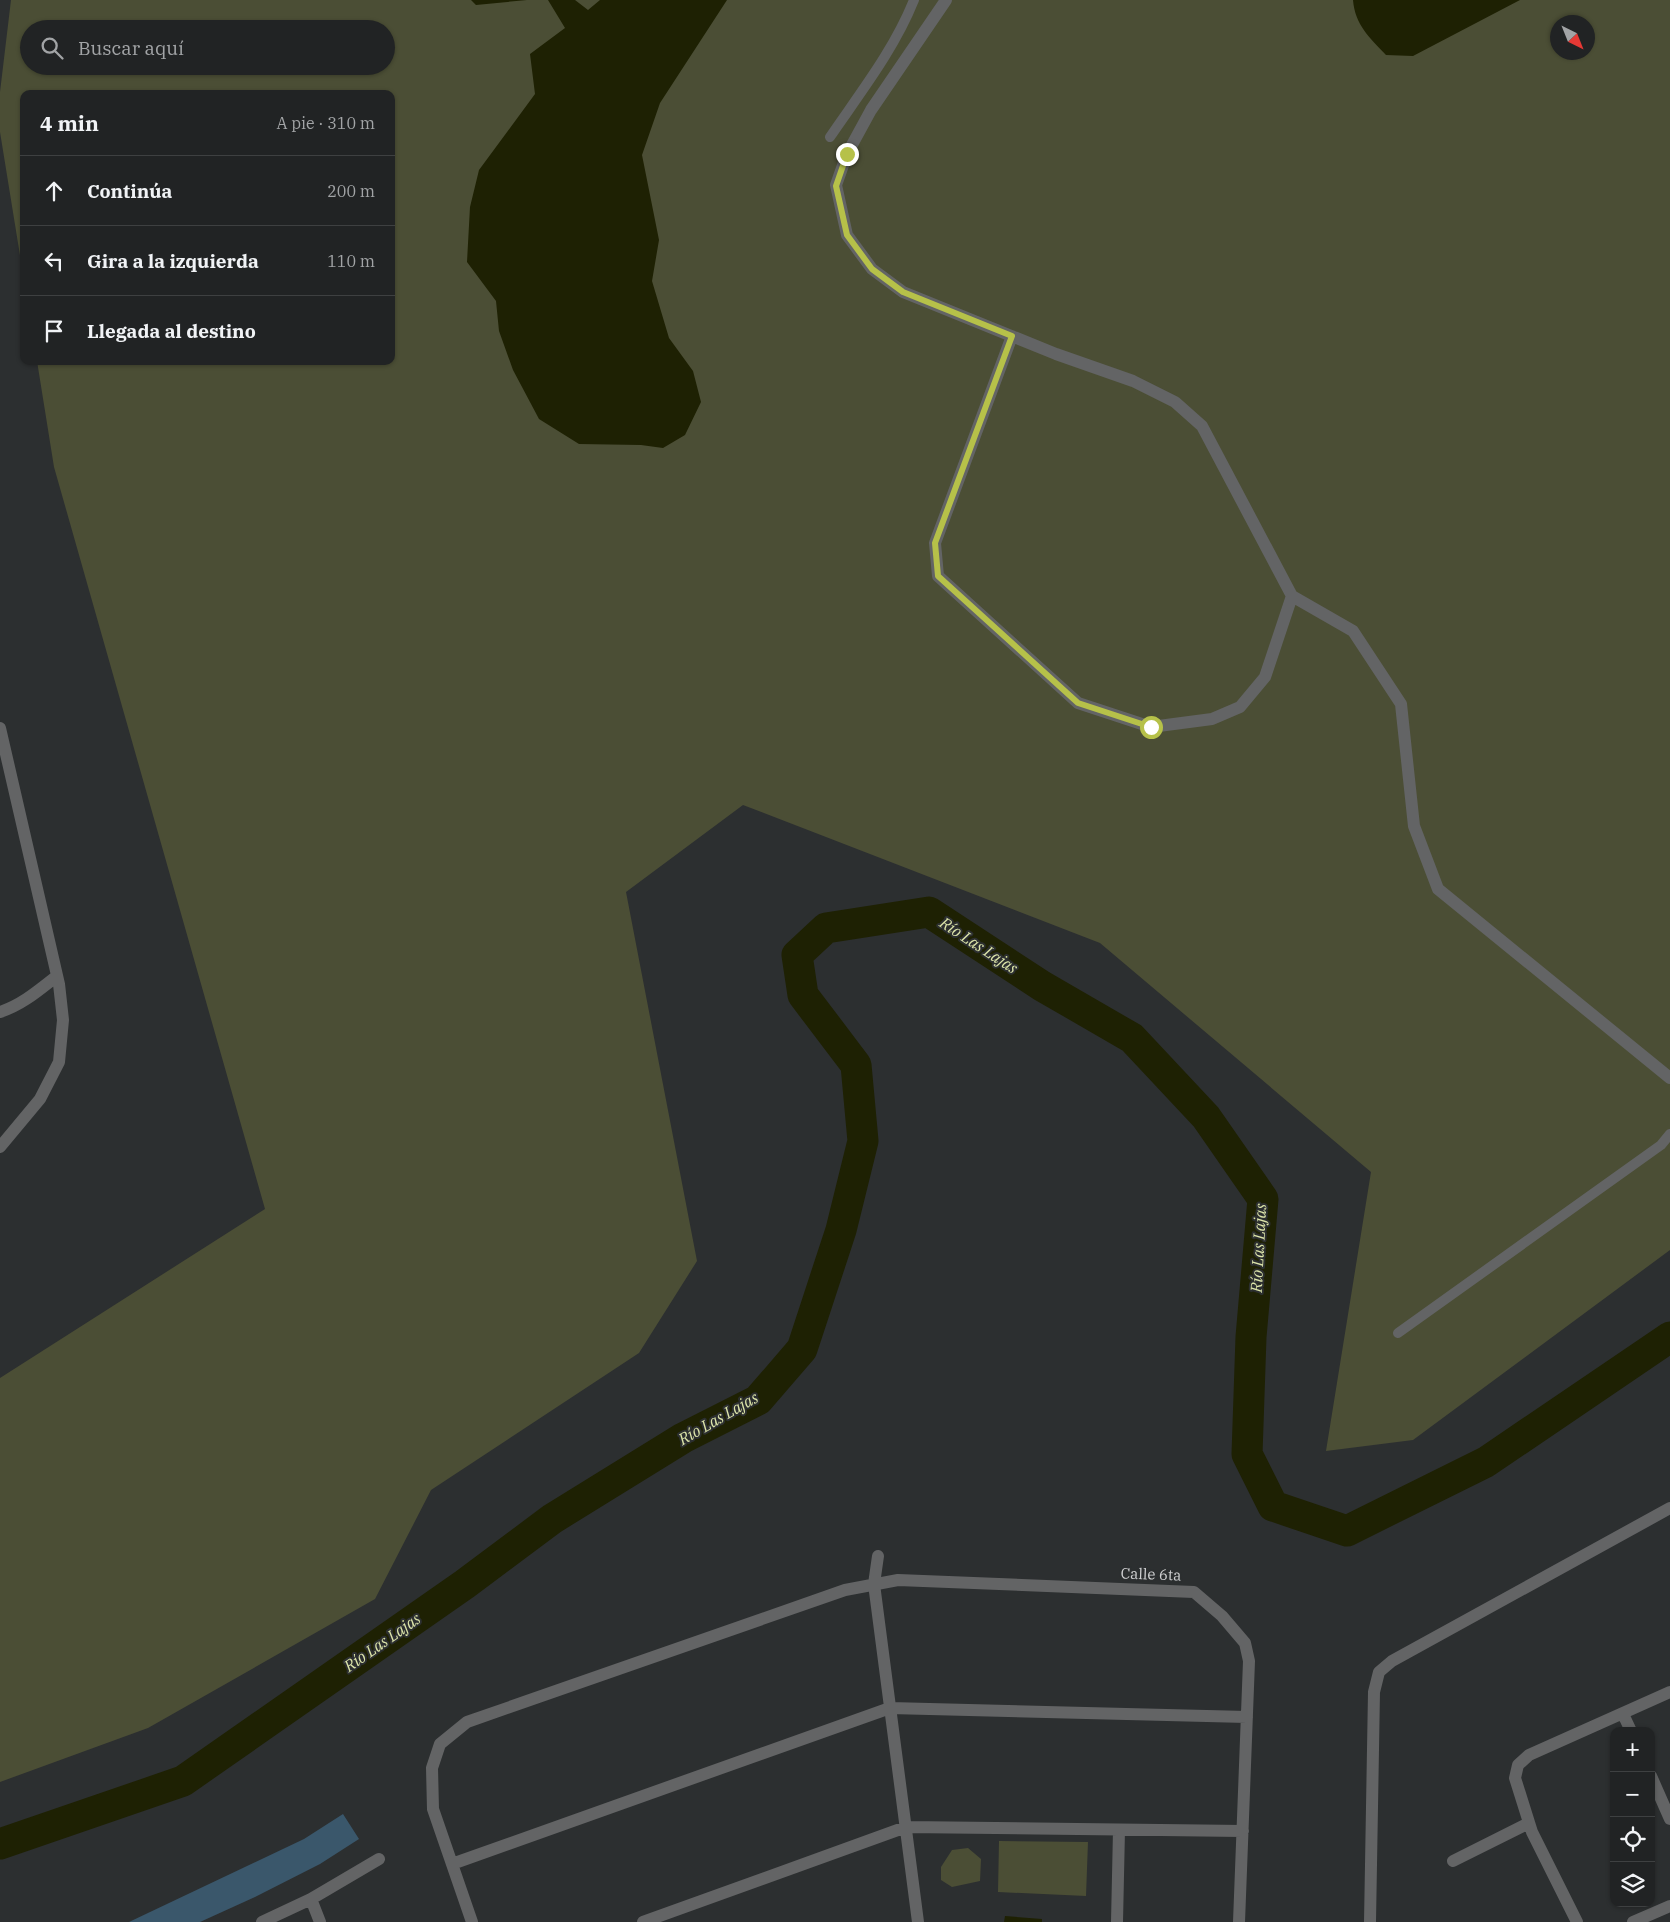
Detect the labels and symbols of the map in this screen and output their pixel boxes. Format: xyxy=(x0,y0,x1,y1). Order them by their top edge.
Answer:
north arrow xyxy=(1550,15,1595,60)
route end xyxy=(836,143,859,166)
route start xyxy=(1140,716,1163,739)
water label: Río Las Lajas xyxy=(935,912,1022,978)
water label: Río Las Lajas xyxy=(1246,1203,1270,1294)
water label: Río Las Lajas xyxy=(674,1387,762,1449)
street label: Calle 6ta xyxy=(1120,1563,1182,1585)
water label: Río Las Lajas xyxy=(339,1608,424,1676)

